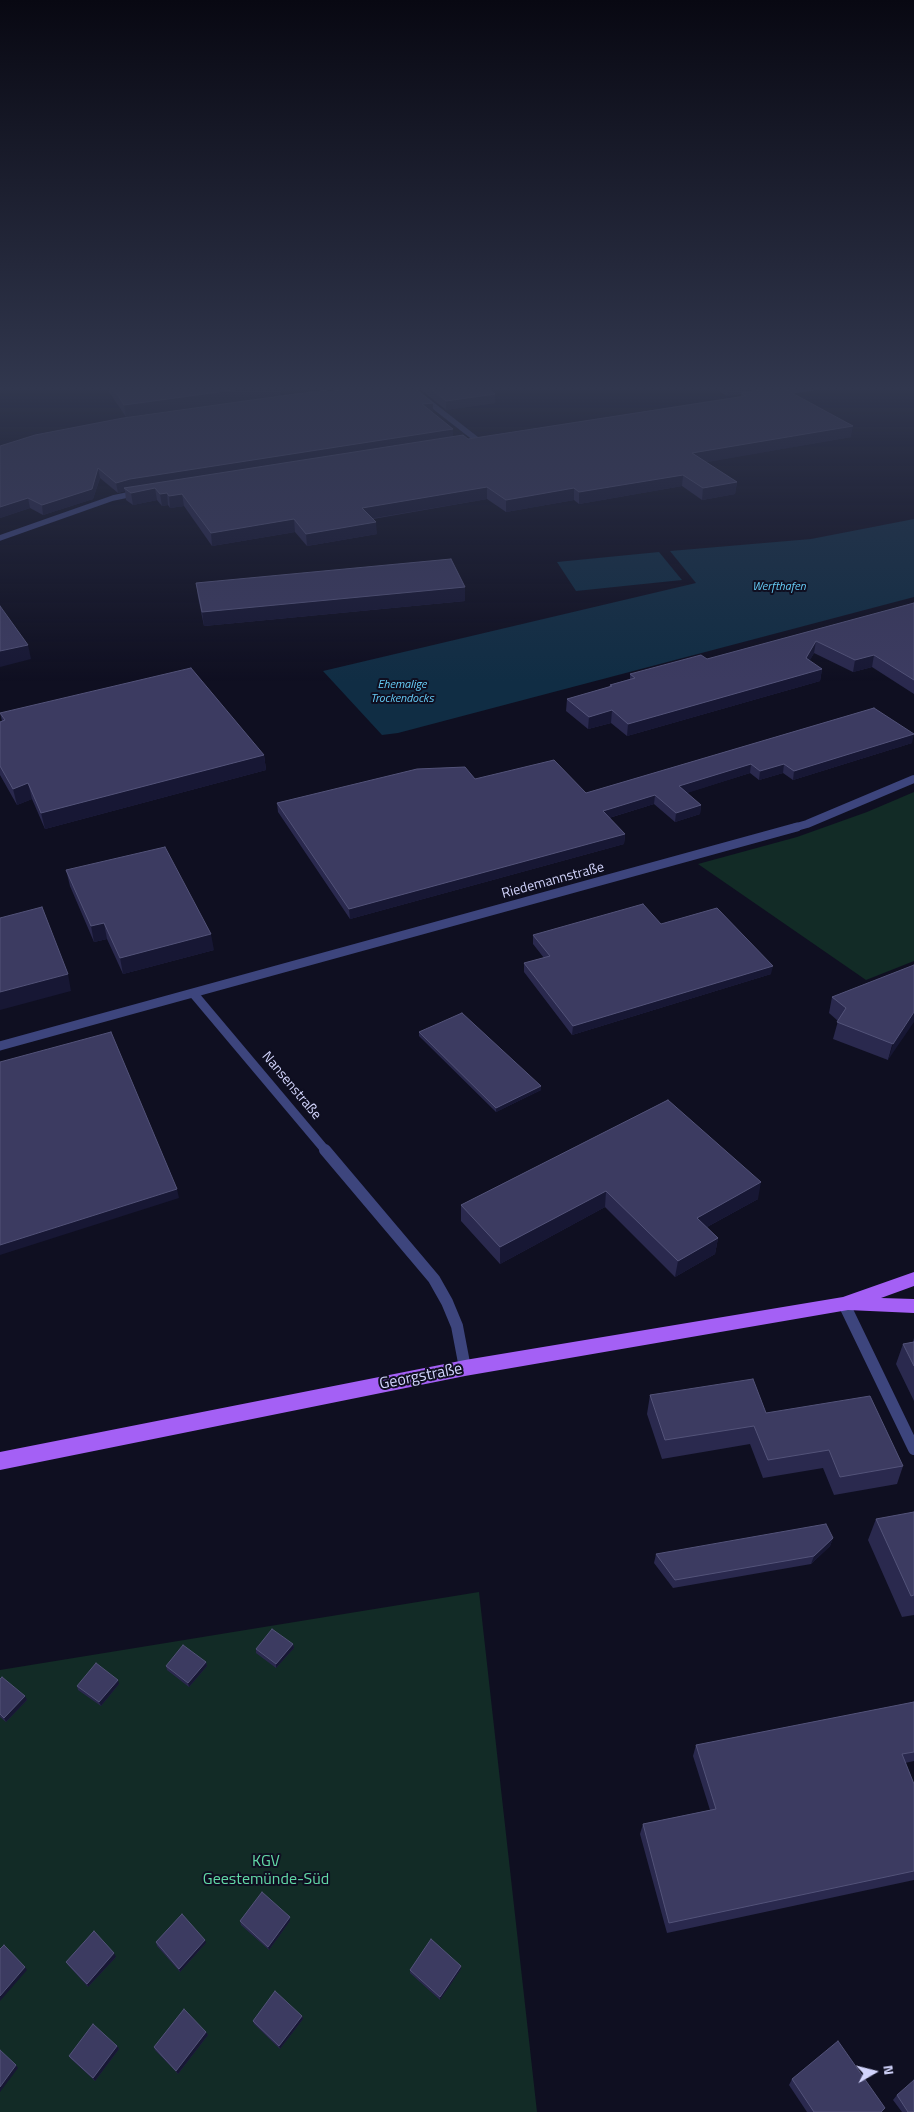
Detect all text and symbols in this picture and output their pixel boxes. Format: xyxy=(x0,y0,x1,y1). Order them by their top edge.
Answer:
water label: Werfthafen xyxy=(752,580,806,594)
water label: Ehemalige Trockendocks xyxy=(370,678,434,706)
street label: Riedemannstraße xyxy=(500,859,606,903)
street label: Nansenstraße xyxy=(258,1049,324,1123)
street label: Georgstraße xyxy=(378,1360,464,1394)
park label: KGV Geestemünde-Süd xyxy=(203,1852,329,1890)
north arrow xyxy=(849,2047,899,2097)
text: N xyxy=(878,2064,900,2076)

